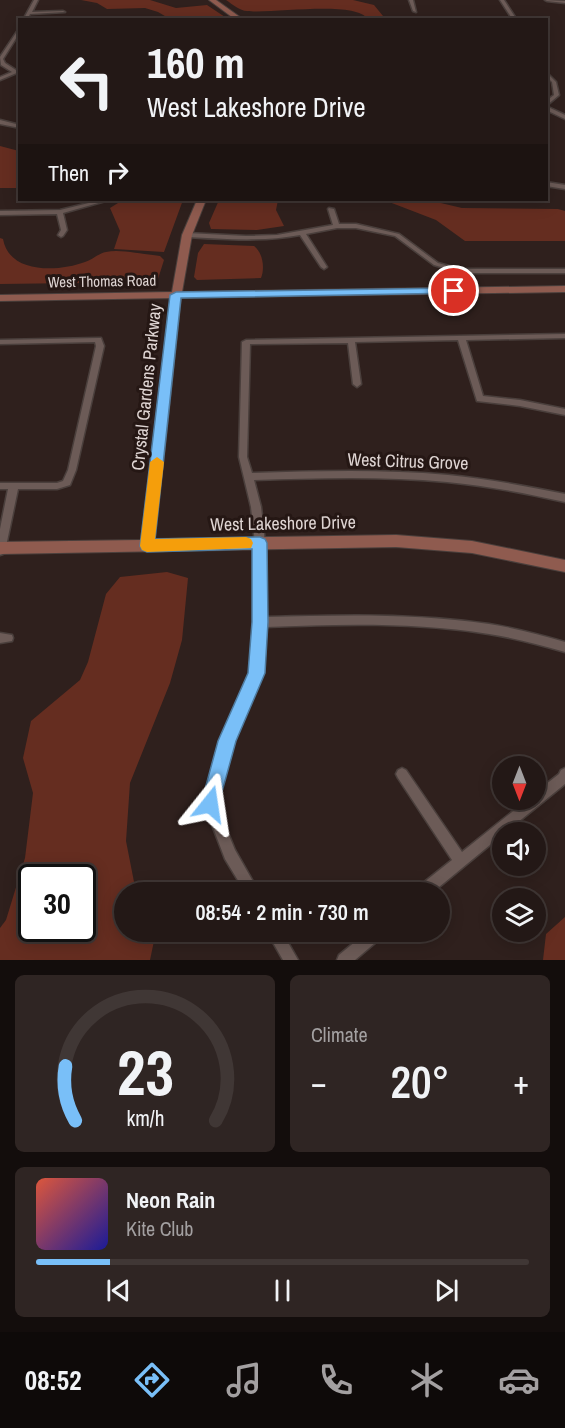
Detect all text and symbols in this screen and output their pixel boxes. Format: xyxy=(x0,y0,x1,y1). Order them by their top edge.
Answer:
text: 160 m xyxy=(147,35,245,91)
icon: left xyxy=(48,42,126,120)
text: West Lakeshore Drive xyxy=(147,89,366,125)
icon: right xyxy=(101,156,134,189)
text: Then xyxy=(48,158,89,188)
pin xyxy=(428,265,479,316)
street label: West Thomas Road xyxy=(48,270,156,292)
icon: arrive xyxy=(437,274,470,307)
street label: Crystal Gardens Parkway xyxy=(125,302,167,472)
street label: West Citrus Grove xyxy=(347,446,469,476)
street label: West Lakeshore Drive xyxy=(210,509,356,537)
north arrow xyxy=(492,756,546,810)
map controls xyxy=(492,756,546,942)
position arrow xyxy=(178,772,242,836)
button: sound xyxy=(492,822,546,876)
speed limit sign: 30 xyxy=(18,864,96,942)
button: layers xyxy=(492,888,546,942)
text: 08:54 · 2 min · 730 m xyxy=(195,897,369,927)
text: Climate xyxy=(311,1021,368,1048)
text: 23 xyxy=(117,1030,173,1114)
text: 20° xyxy=(390,1051,450,1112)
text: − xyxy=(311,1060,327,1104)
text: + xyxy=(513,1060,529,1104)
text: km/h xyxy=(126,1104,164,1133)
text: Neon Rain xyxy=(126,1185,215,1215)
text: Kite Club xyxy=(126,1215,193,1242)
icon: previous xyxy=(102,1274,135,1307)
icon: pause xyxy=(266,1274,299,1307)
icon: next xyxy=(430,1274,463,1307)
icon: directions xyxy=(131,1359,173,1401)
icon: music xyxy=(223,1359,265,1401)
icon: phone xyxy=(315,1359,357,1401)
icon: climate xyxy=(406,1359,448,1401)
icon: car xyxy=(498,1359,540,1401)
text: 08:52 xyxy=(25,1362,81,1398)

